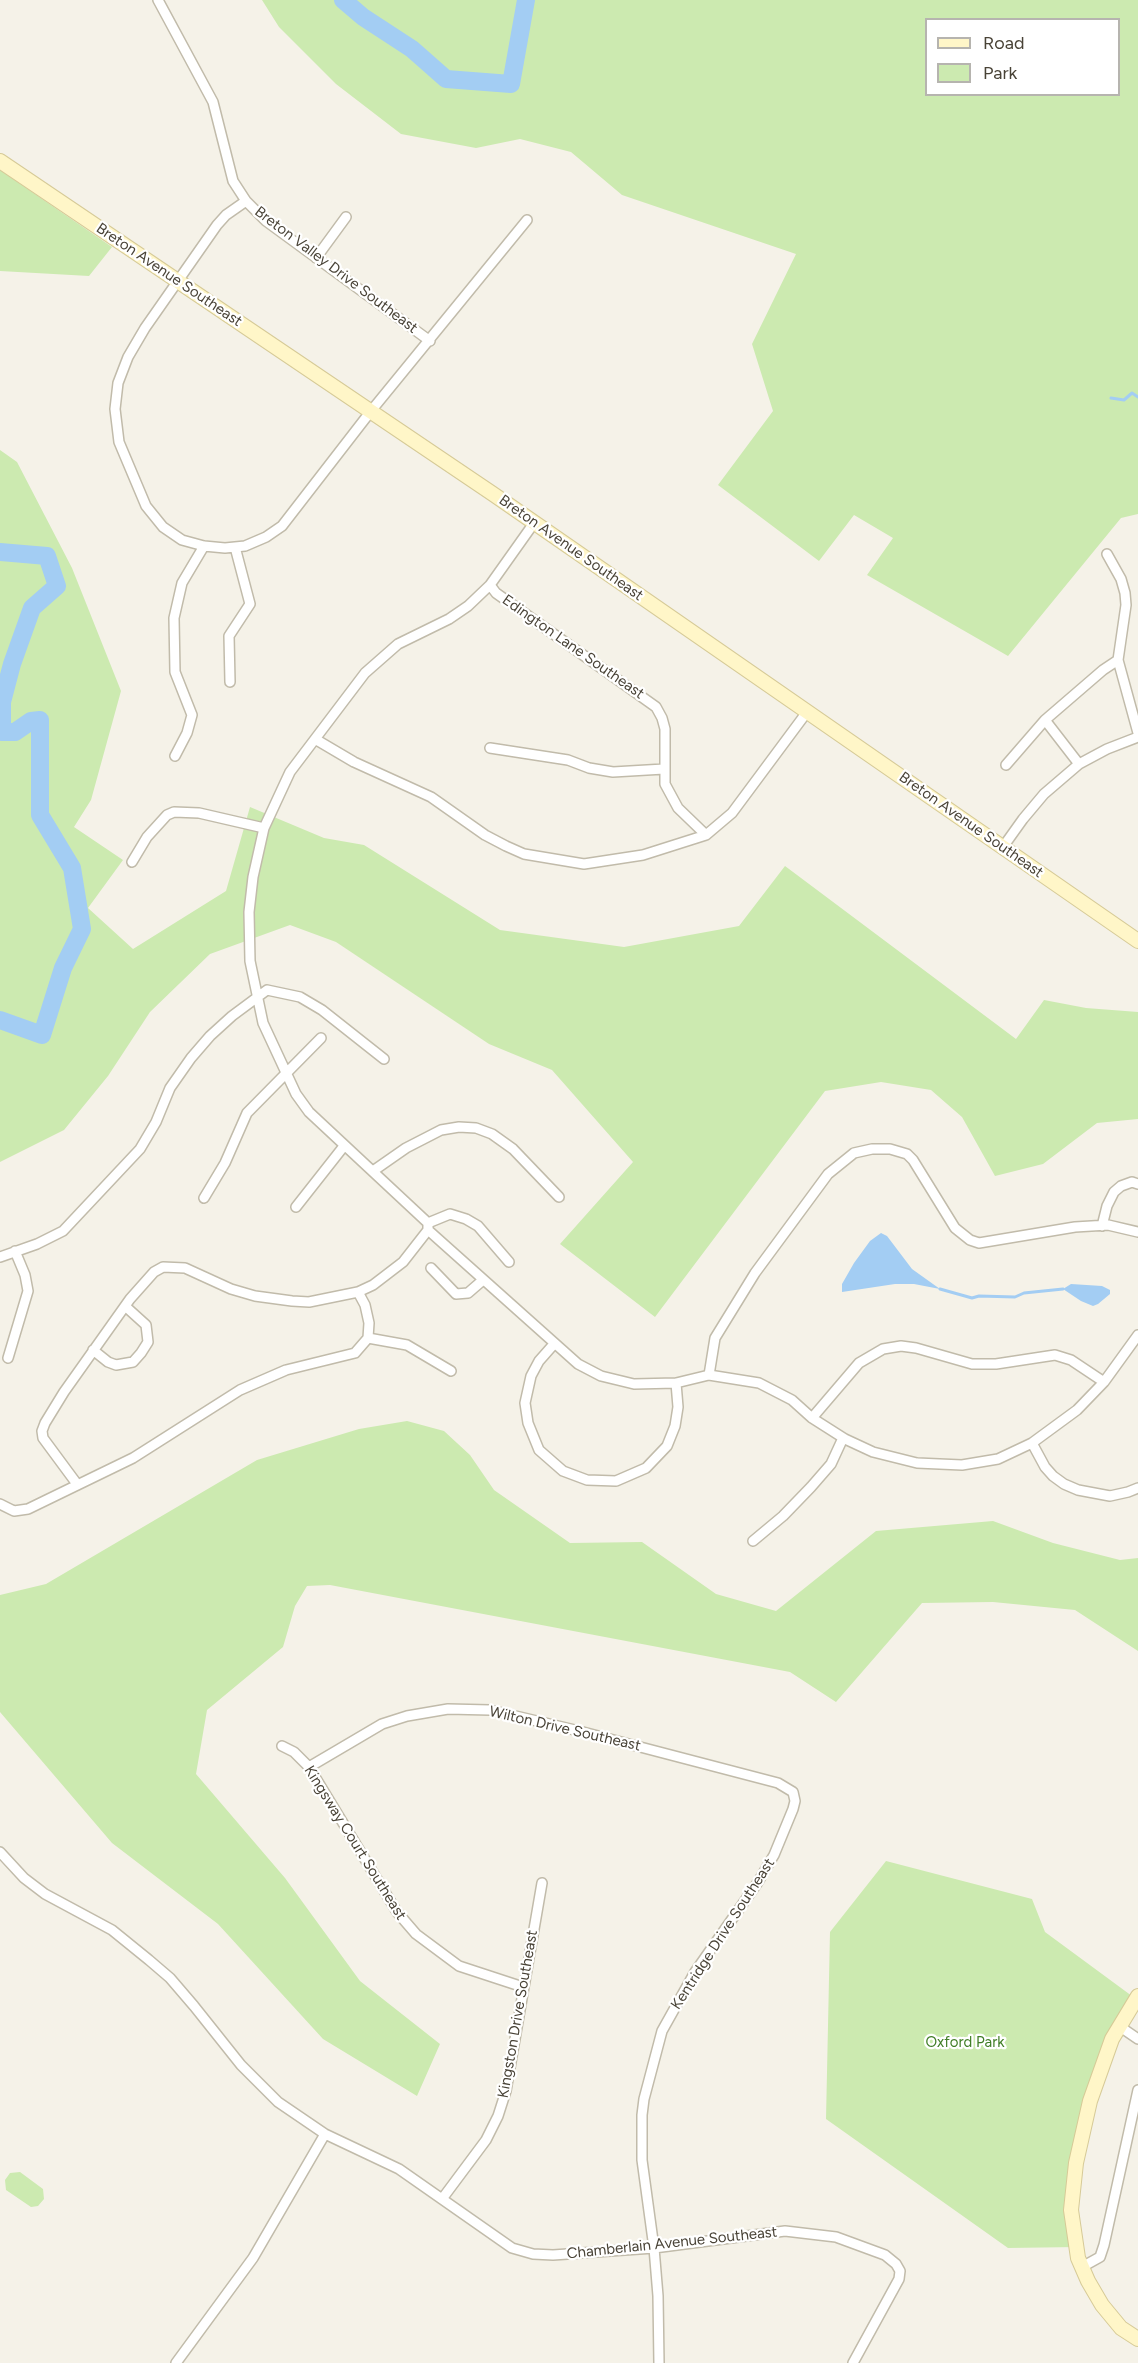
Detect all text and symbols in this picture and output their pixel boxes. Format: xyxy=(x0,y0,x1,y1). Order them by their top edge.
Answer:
legend xyxy=(925,18,1120,96)
text: Road xyxy=(983,32,1024,54)
text: Park xyxy=(983,62,1017,84)
street label: Breton Valley Drive Southeast xyxy=(251,203,421,337)
street label: Breton Avenue Southeast xyxy=(93,219,245,331)
street label: Breton Avenue Southeast xyxy=(495,491,647,605)
street label: Edington Lane Southeast xyxy=(499,591,647,703)
street label: Breton Avenue Southeast xyxy=(895,768,1047,882)
street label: Wilton Drive Southeast xyxy=(488,1703,642,1755)
street label: Kingsway Court Southeast xyxy=(300,1762,410,1924)
street label: Kentridge Drive Southeast xyxy=(667,1855,779,2013)
street label: Kingston Drive Southeast xyxy=(494,1929,542,2099)
park label: Oxford Park xyxy=(925,2034,1005,2052)
street label: Chamberlain Avenue Southeast xyxy=(566,2223,778,2263)

